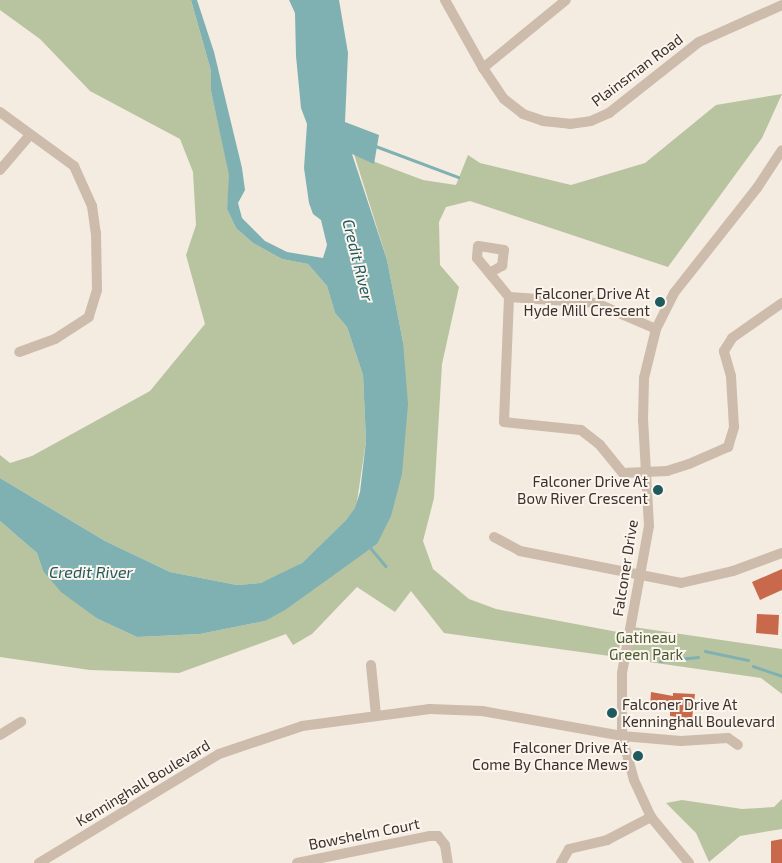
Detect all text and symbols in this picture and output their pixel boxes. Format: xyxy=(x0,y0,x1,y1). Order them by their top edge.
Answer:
street label: Plainsman Road xyxy=(588,30,686,110)
water label: Credit River xyxy=(339,217,377,303)
place label: Falconer Drive At Hyde Mill Crescent xyxy=(523,284,650,319)
marker: Falconer Drive At Hyde Mill Crescent xyxy=(654,296,666,308)
place label: Falconer Drive At Bow River Crescent xyxy=(517,472,648,507)
marker: Falconer Drive At Bow River Crescent xyxy=(652,484,664,496)
street label: Falconer Drive xyxy=(608,518,642,618)
water label: Credit River xyxy=(49,562,133,582)
park label: Gatineau Green Park xyxy=(609,628,683,663)
place label: Falconer Drive At Kenninghall Boulevard xyxy=(622,695,776,730)
marker: Falconer Drive At Kenninghall Boulevard xyxy=(606,707,618,719)
street label: Kenninghall Boulevard xyxy=(73,736,213,830)
place label: Falconer Drive At Come By Chance Mews xyxy=(472,738,628,773)
marker: Falconer Drive At Come By Chance Mews xyxy=(632,750,644,762)
street label: Bowshelm Court xyxy=(307,814,421,854)

